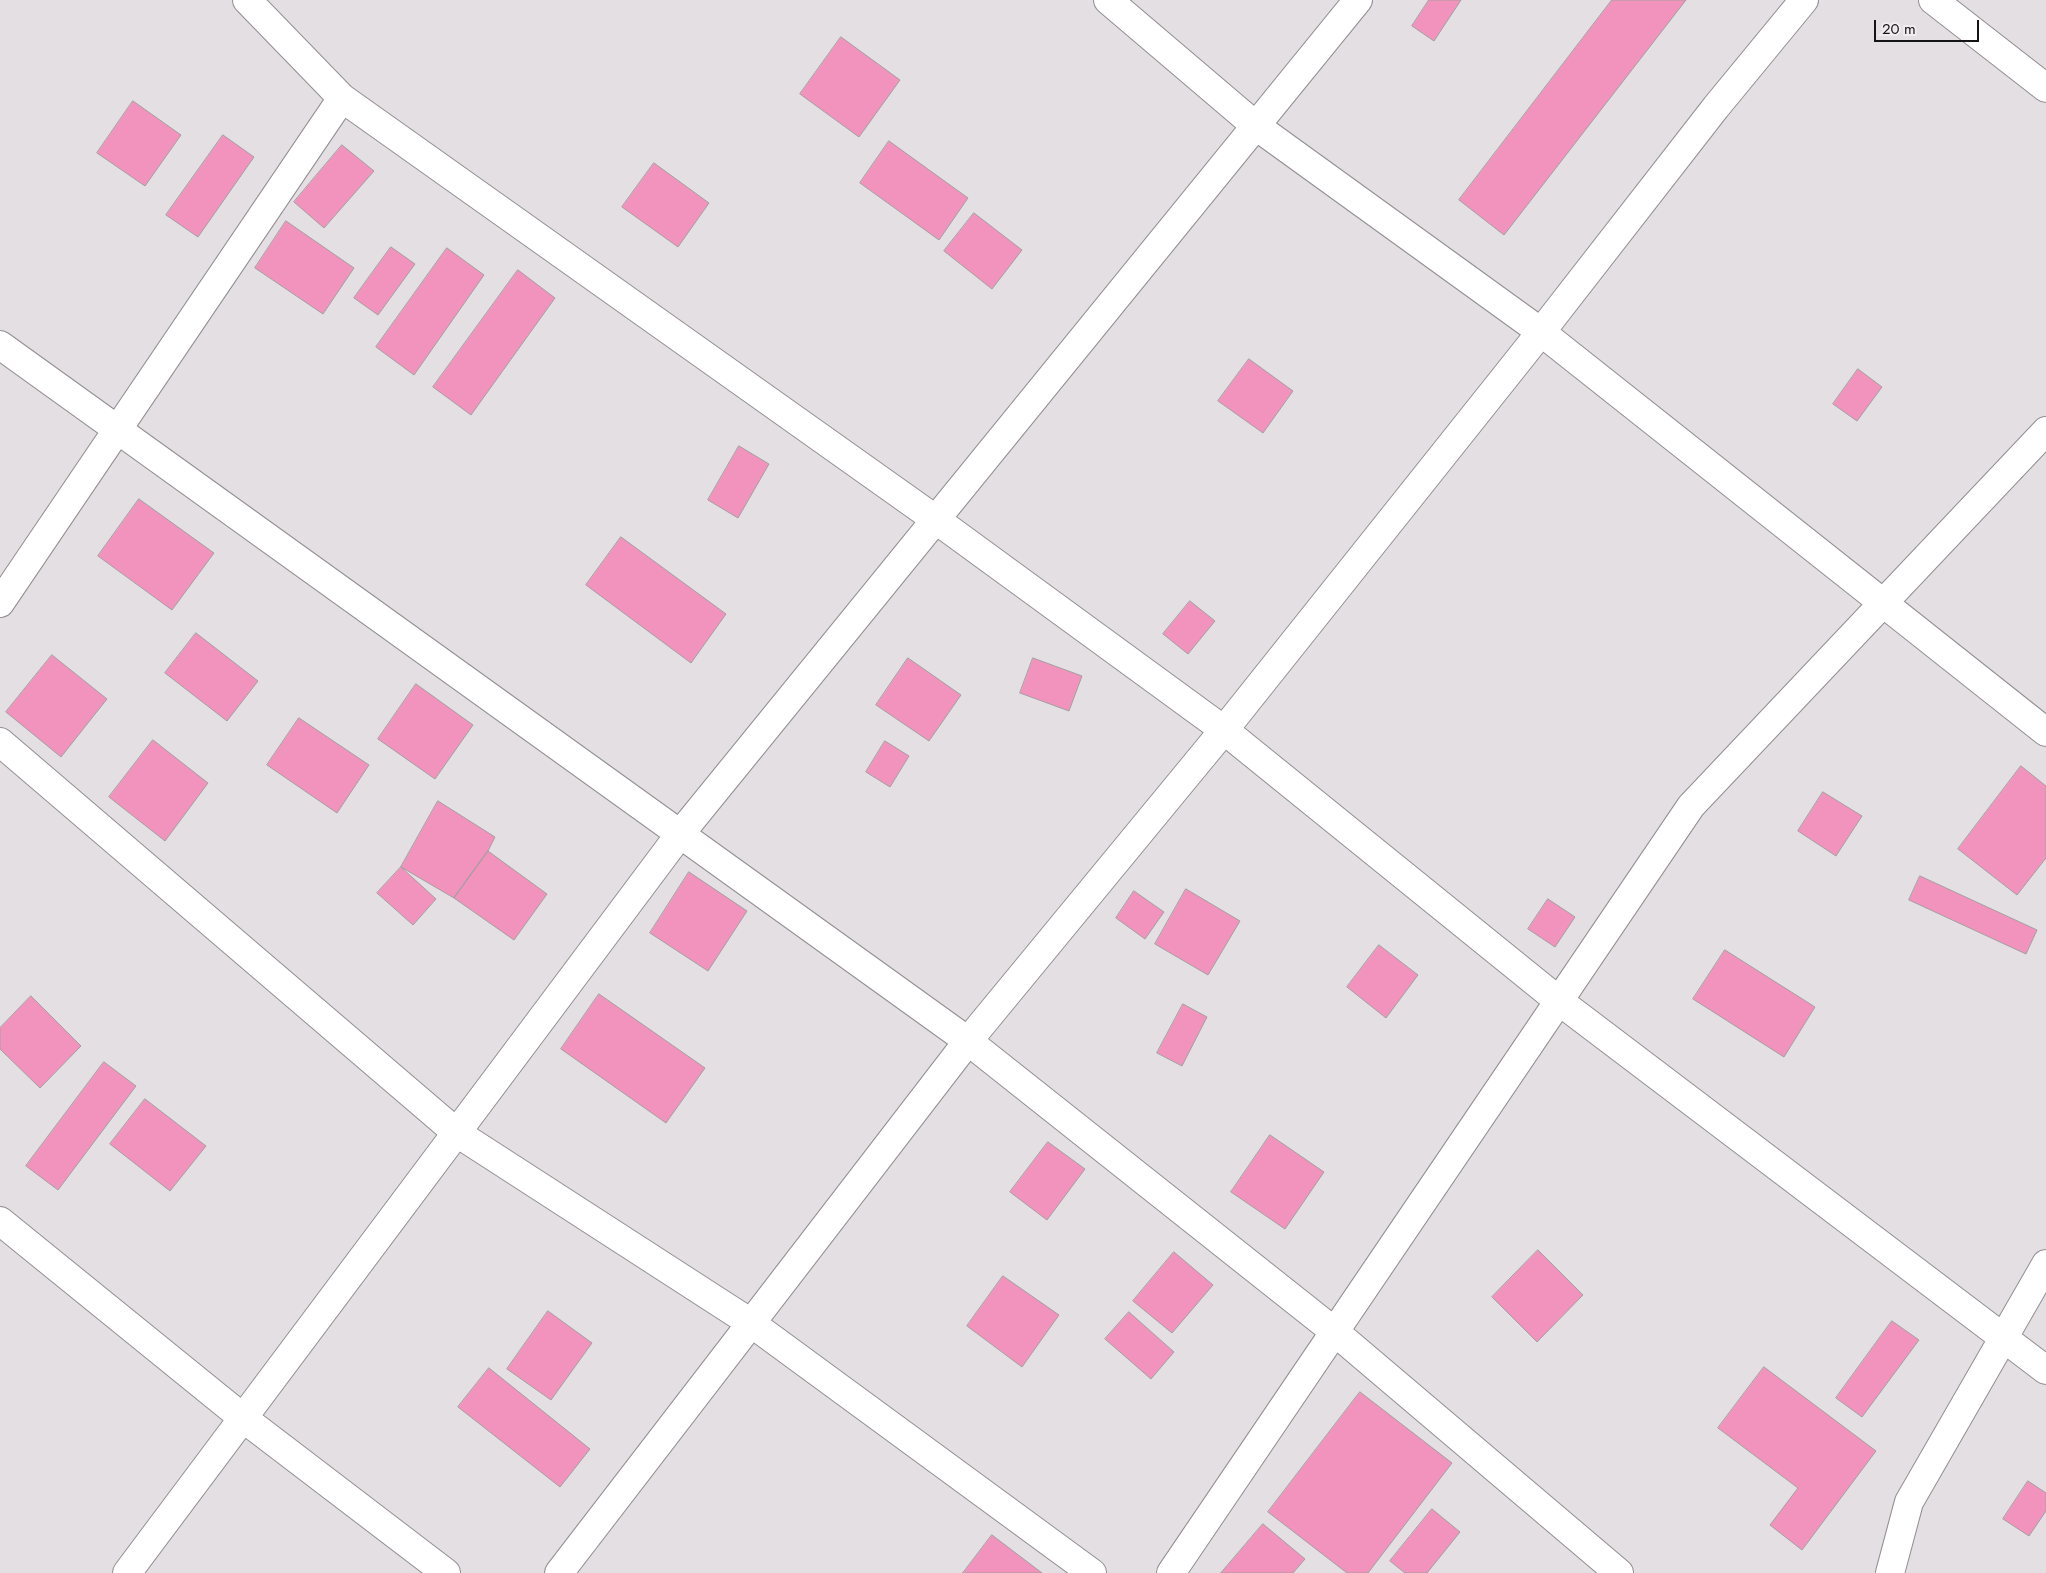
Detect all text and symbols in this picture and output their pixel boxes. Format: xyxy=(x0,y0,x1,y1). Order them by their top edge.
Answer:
scale bar xyxy=(1876,10,1981,42)
text: 20 m xyxy=(1882,18,1916,40)

